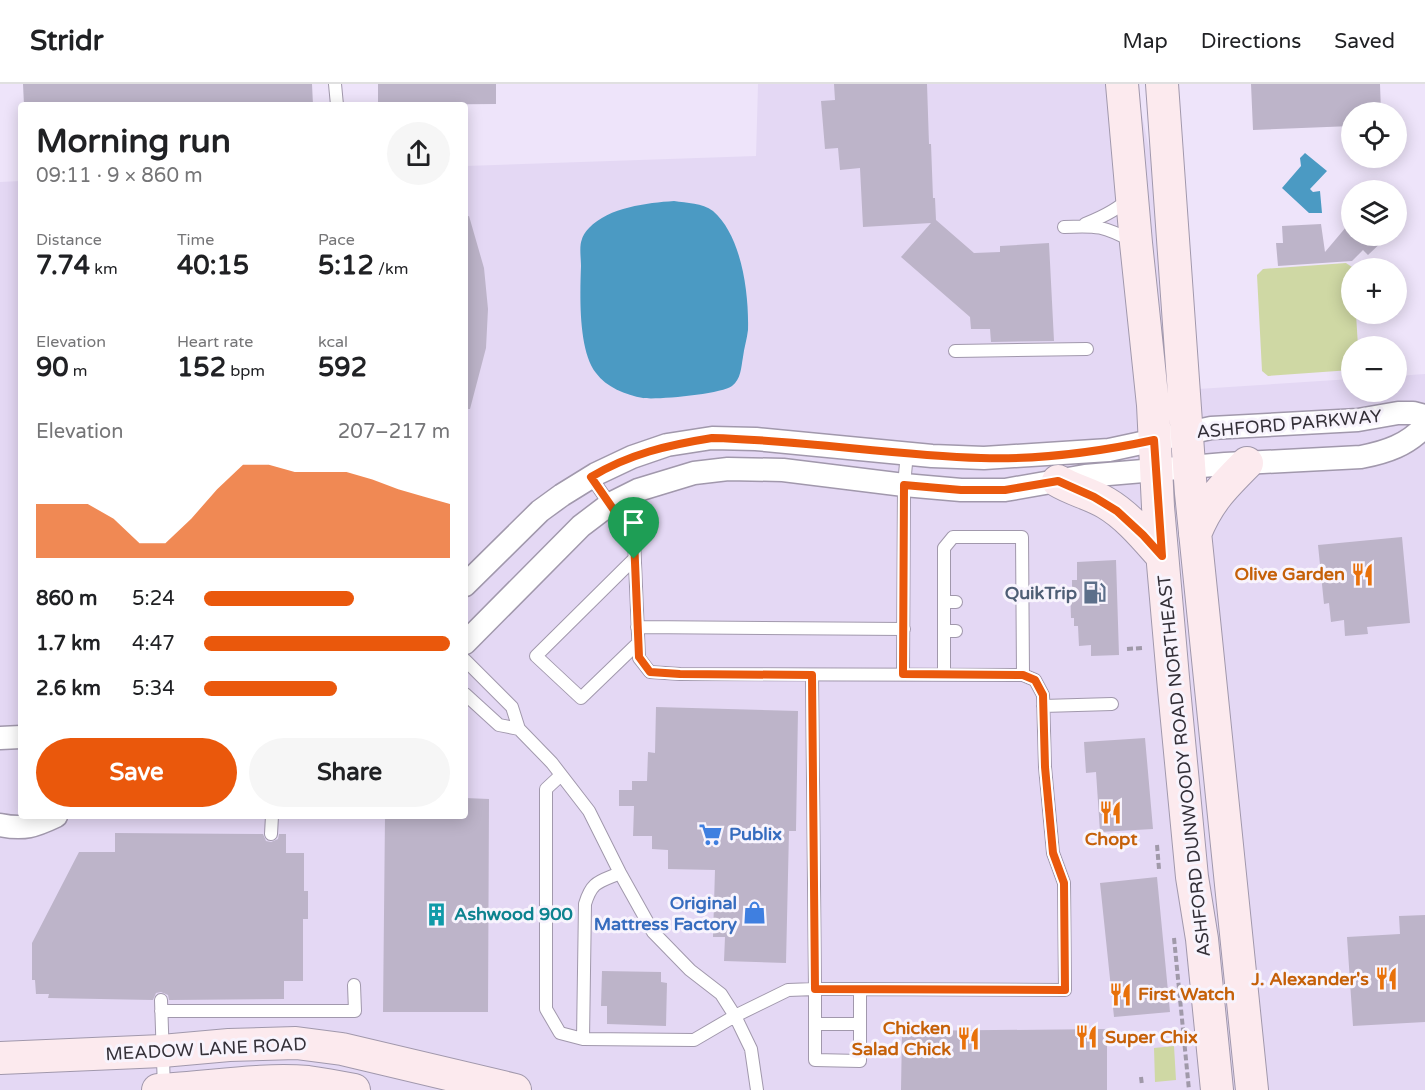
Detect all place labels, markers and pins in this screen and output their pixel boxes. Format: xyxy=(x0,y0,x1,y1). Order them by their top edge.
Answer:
pin xyxy=(608,497,659,559)
restaurant icon: Olive Garden xyxy=(1350,561,1376,587)
place label: Olive Garden xyxy=(1234,563,1345,585)
fuel station icon: QuikTrip xyxy=(1082,580,1108,606)
place label: QuikTrip xyxy=(1005,582,1077,604)
restaurant icon: Chopt xyxy=(1098,800,1124,826)
supermarket icon: Publix xyxy=(698,821,724,847)
place label: Publix xyxy=(729,823,782,845)
place label: Chopt xyxy=(1085,828,1137,850)
place label: Original Mattress Factory xyxy=(594,892,737,935)
shop icon: Original Mattress Factory xyxy=(742,900,768,926)
building icon: Ashwood 900 xyxy=(423,901,449,927)
place label: Ashwood 900 xyxy=(454,903,573,925)
restaurant icon: J. Alexander's xyxy=(1374,966,1400,992)
place label: J. Alexander's xyxy=(1250,968,1369,990)
restaurant icon: First Watch xyxy=(1107,981,1133,1007)
place label: First Watch xyxy=(1138,983,1235,1005)
place label: Chicken Salad Chick xyxy=(852,1017,951,1060)
restaurant icon: Super Chix xyxy=(1074,1024,1100,1050)
restaurant icon: Chicken Salad Chick xyxy=(956,1025,982,1051)
place label: Super Chix xyxy=(1105,1026,1198,1048)

